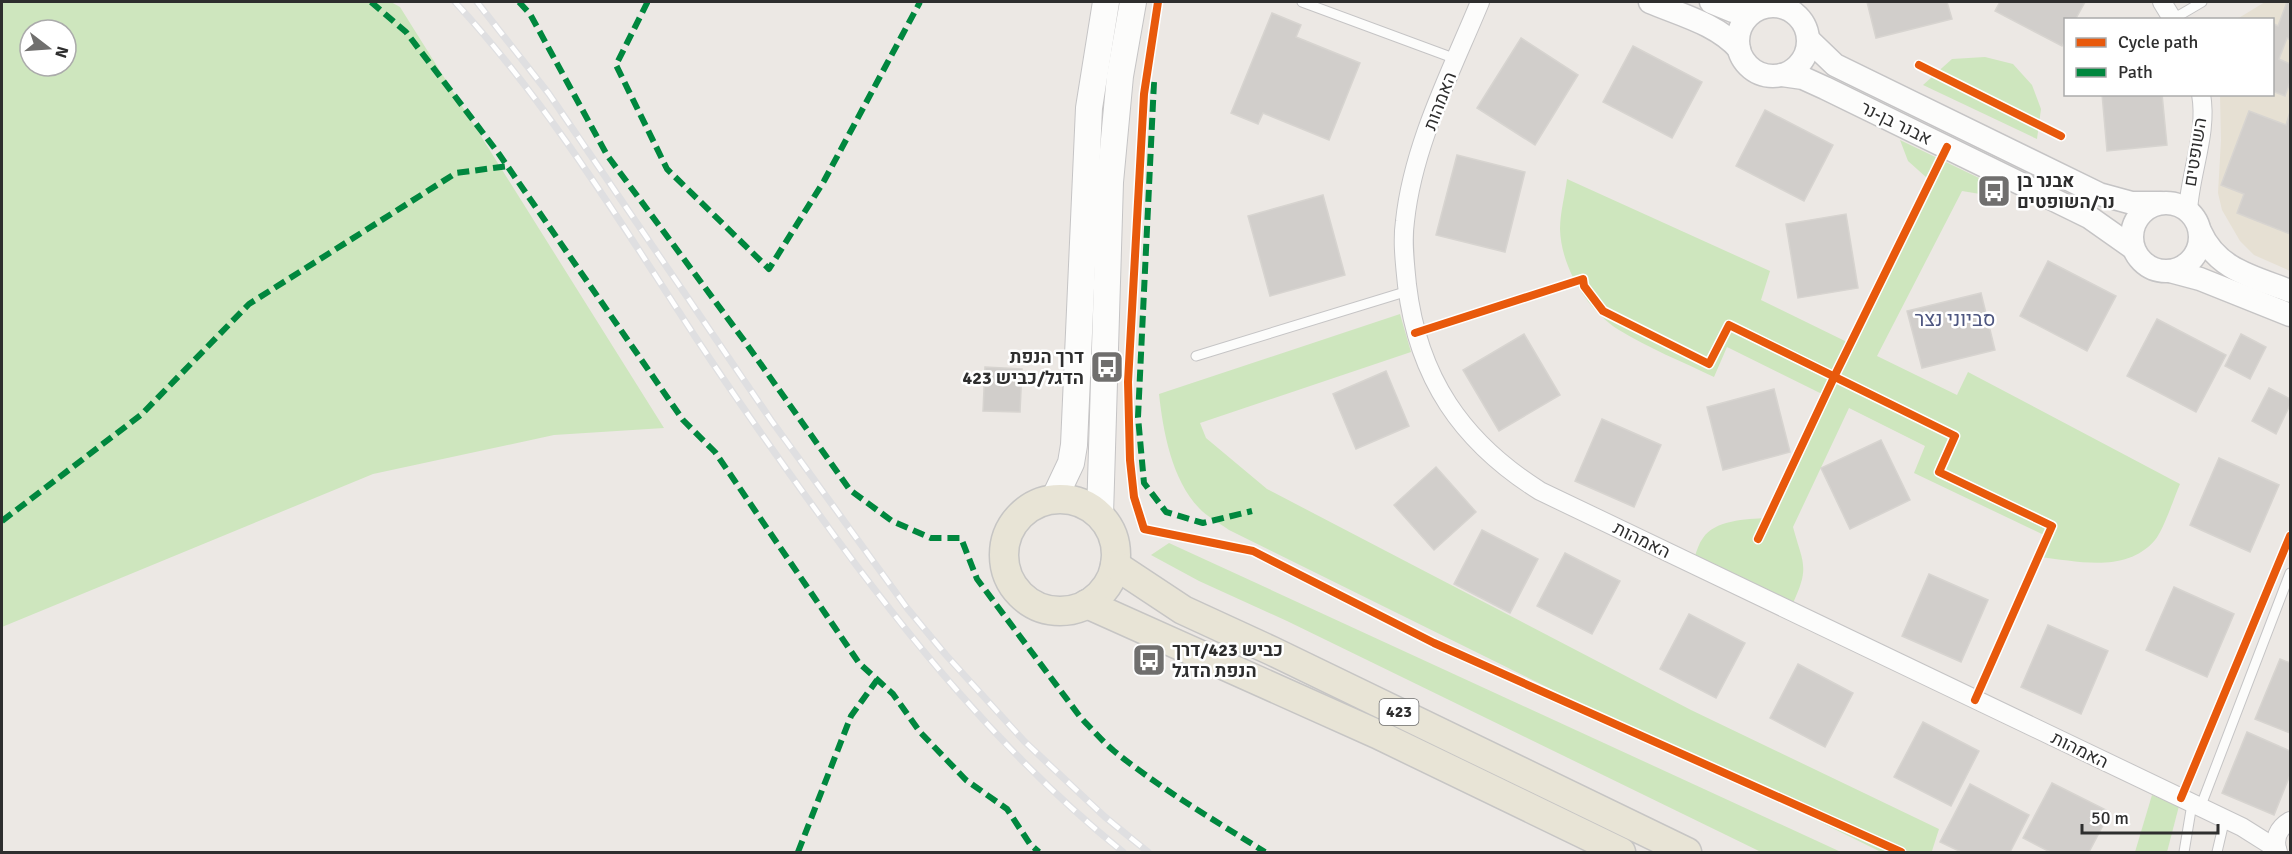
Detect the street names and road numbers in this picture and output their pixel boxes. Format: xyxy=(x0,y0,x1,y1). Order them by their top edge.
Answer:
street label: האמהות xyxy=(1419,69,1461,133)
street label: אבנר בן-נר xyxy=(1857,96,1935,150)
street label: השופטים xyxy=(2179,116,2211,188)
street label: האמהות xyxy=(1610,517,1674,563)
road number: 423 xyxy=(1380,699,1418,725)
street label: האמהות xyxy=(2048,727,2112,773)

